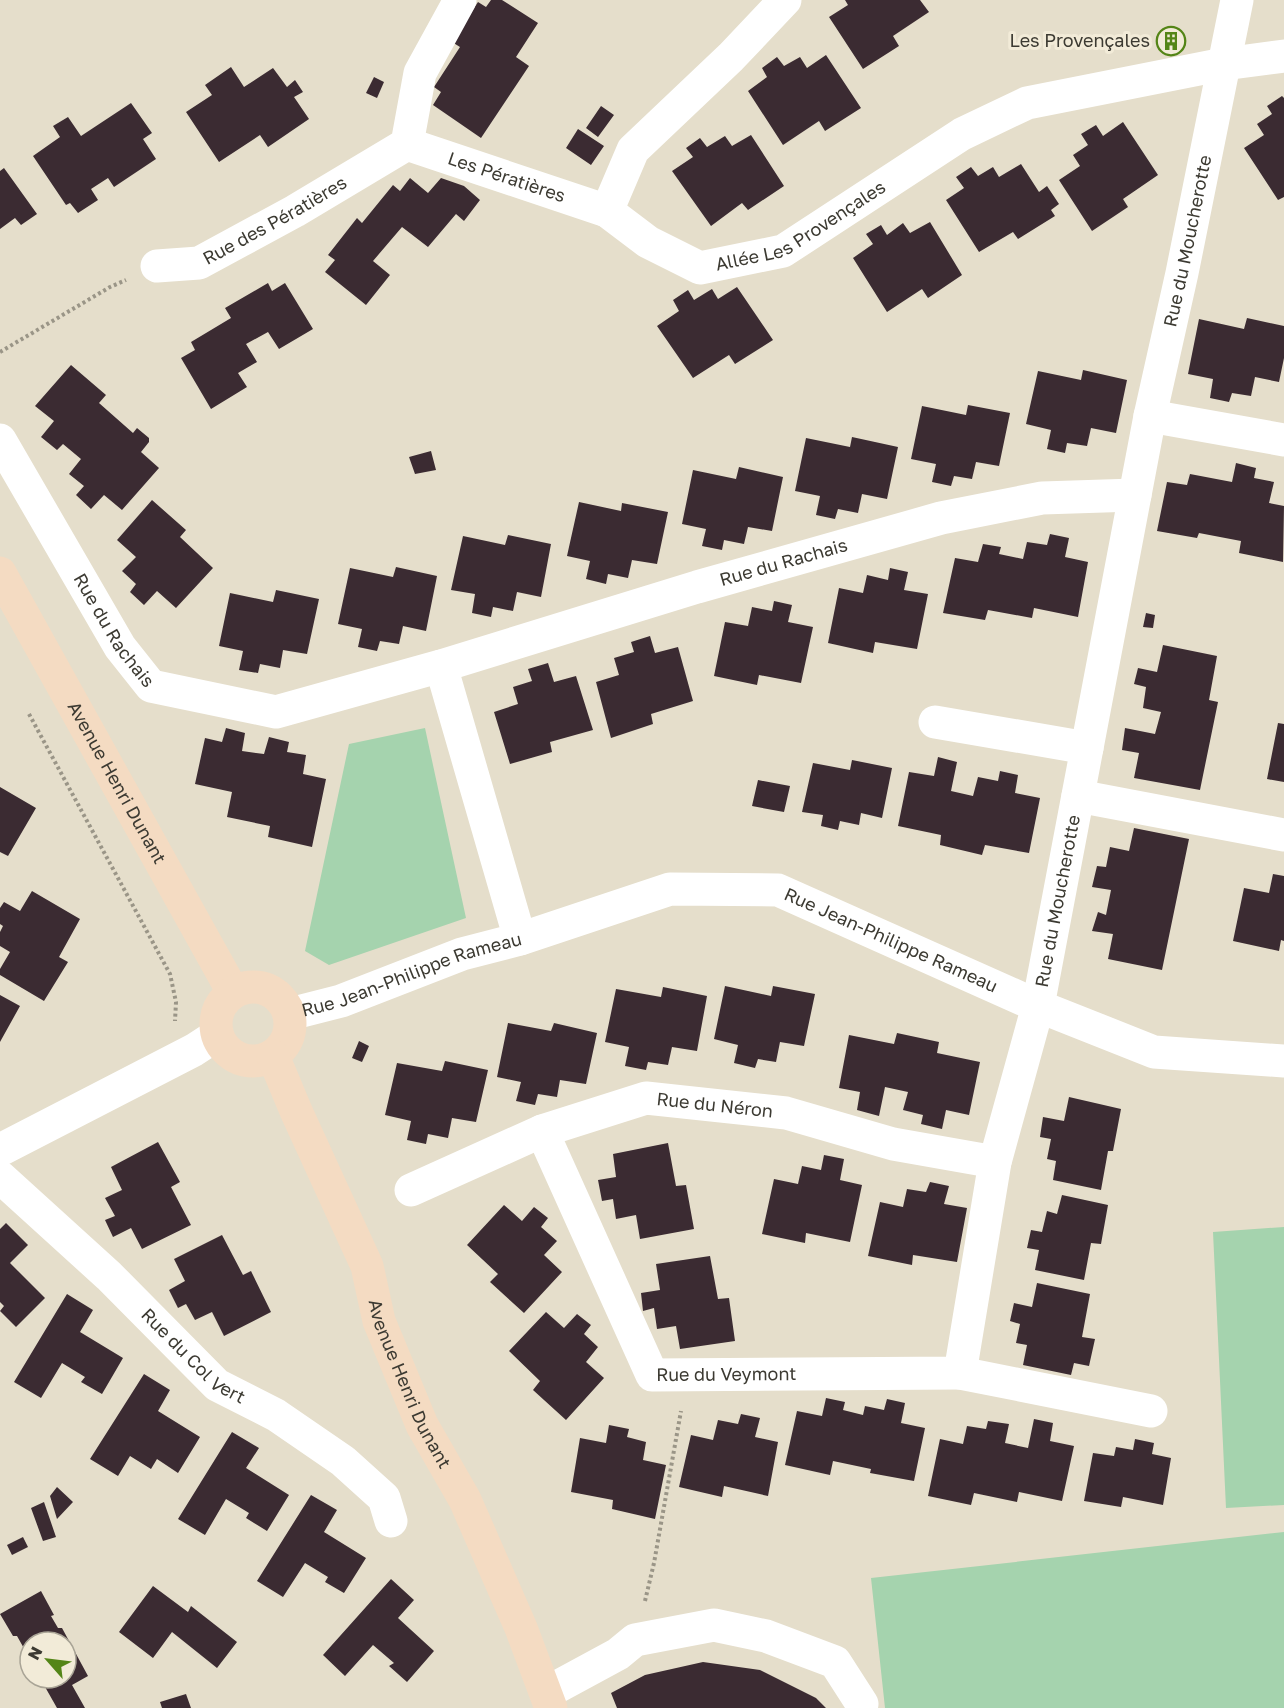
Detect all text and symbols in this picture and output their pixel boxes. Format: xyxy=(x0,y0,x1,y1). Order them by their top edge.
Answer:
building icon: Les Provençales xyxy=(1155,25,1187,57)
place label: Les Provençales xyxy=(1010,29,1150,51)
street label: Les Pératières xyxy=(445,146,569,206)
street label: Rue du Moucherotte xyxy=(1158,153,1216,329)
street label: Rue des Pératières xyxy=(199,171,350,269)
street label: Allée Les Provençales xyxy=(713,175,889,275)
street label: Rue du Rachais xyxy=(717,533,850,590)
street label: Rue du Rachais xyxy=(70,569,160,691)
street label: Avenue Henri Dunant xyxy=(64,697,171,867)
street label: Rue du Moucherotte xyxy=(1030,813,1084,989)
street label: Rue Jean-Philippe Rameau xyxy=(781,882,1001,997)
street label: Rue Jean-Philippe Rameau xyxy=(299,927,524,1021)
street label: Rue du Néron xyxy=(656,1087,774,1122)
street label: Avenue Henri Dunant xyxy=(365,1297,456,1472)
street label: Rue du Col Vert xyxy=(137,1303,249,1408)
street label: Rue du Veymont xyxy=(656,1362,797,1385)
north arrow xyxy=(18,1630,78,1690)
text: N xyxy=(23,1643,46,1663)

